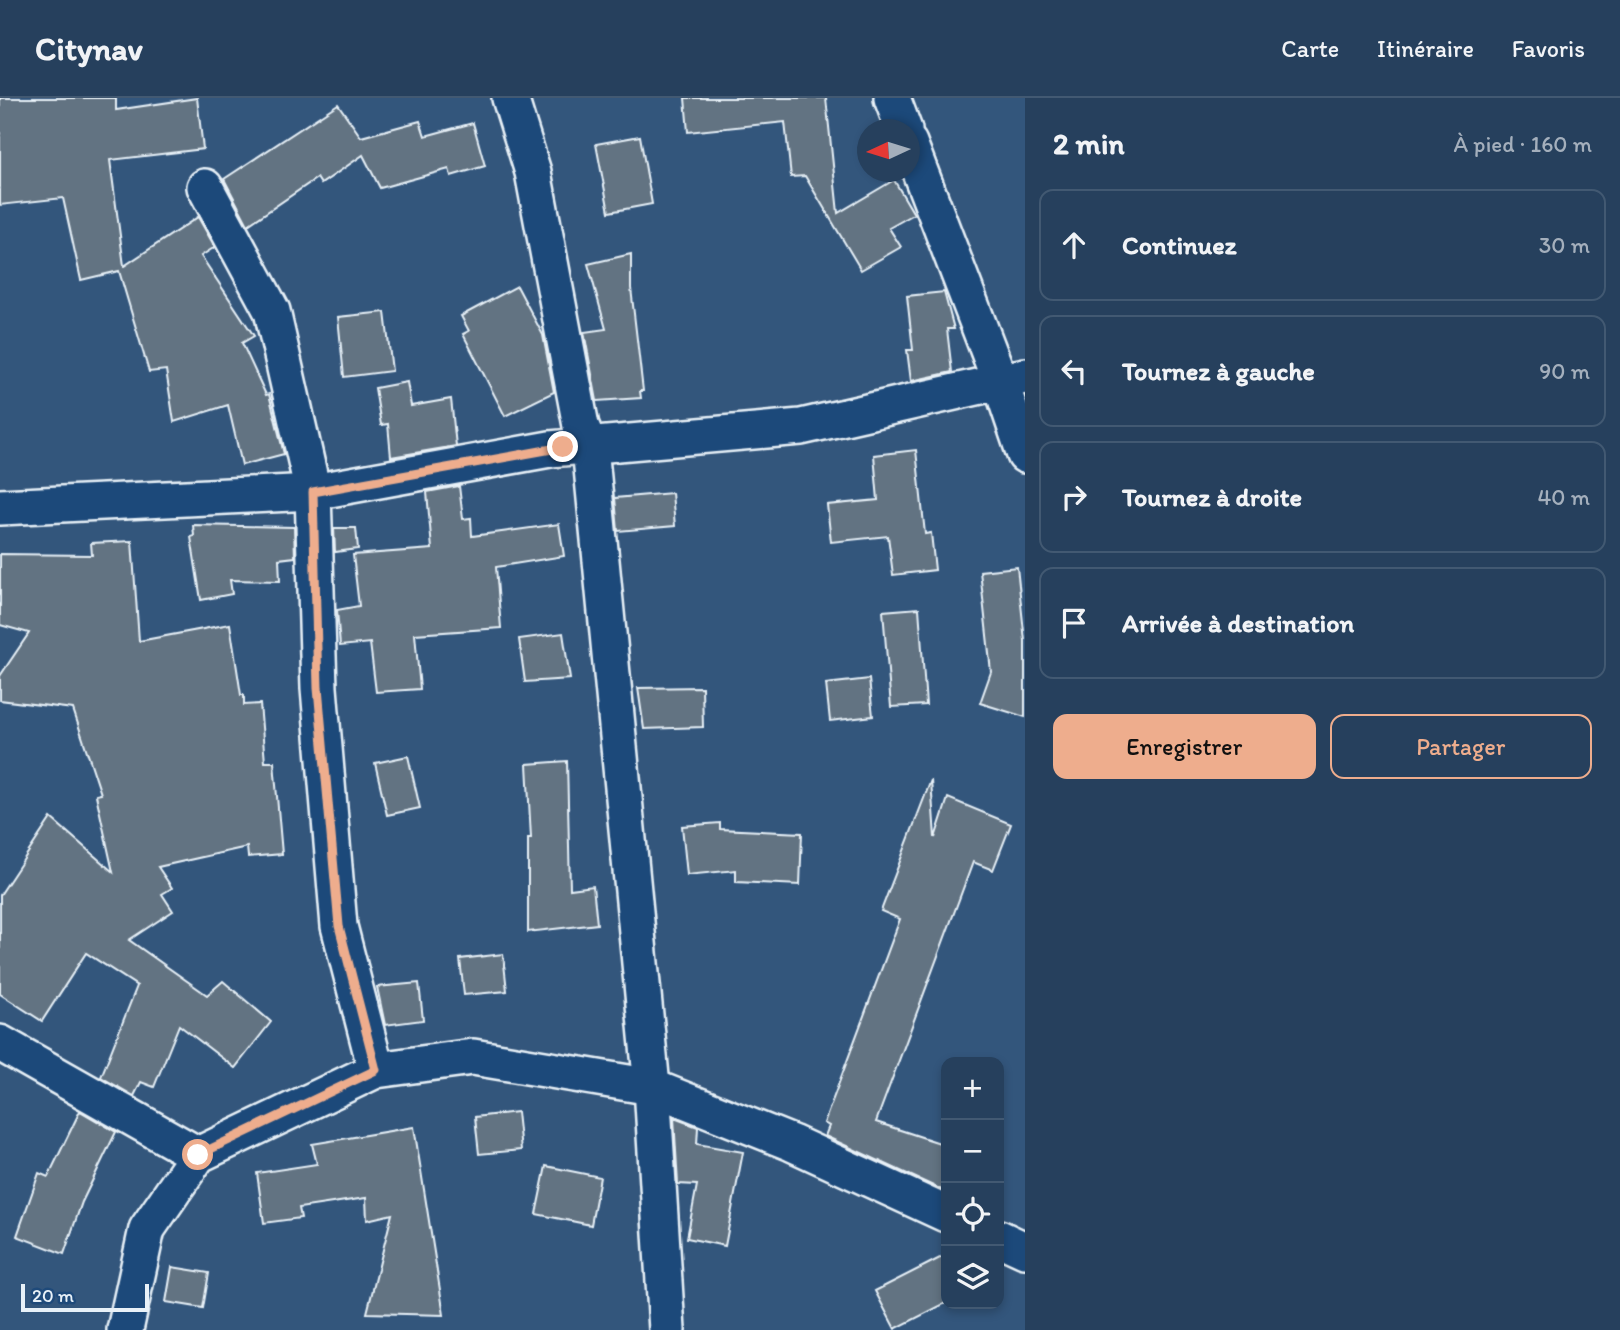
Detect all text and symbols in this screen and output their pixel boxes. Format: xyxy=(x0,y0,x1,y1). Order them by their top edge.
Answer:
text: Citynav xyxy=(35,29,143,68)
text: Carte xyxy=(1281,34,1339,63)
text: Itinéraire xyxy=(1377,34,1474,63)
text: Favoris xyxy=(1512,34,1585,63)
north arrow xyxy=(857,119,920,182)
text: 2 min xyxy=(1053,125,1124,162)
text: À pied · 160 m xyxy=(1453,130,1592,158)
icon: ahead xyxy=(1055,226,1093,264)
text: Continuez xyxy=(1122,229,1237,261)
text: 30 m xyxy=(1539,231,1590,259)
icon: left xyxy=(1055,352,1093,390)
text: Tournez à gauche xyxy=(1122,355,1315,387)
text: 90 m xyxy=(1539,357,1590,385)
route end xyxy=(547,431,578,462)
icon: right xyxy=(1055,478,1093,516)
text: Tournez à droite xyxy=(1122,481,1302,513)
text: 40 m xyxy=(1537,483,1590,511)
icon: arrive xyxy=(1055,604,1093,642)
text: Arrivée à destination xyxy=(1122,607,1354,639)
button: Enregistrer xyxy=(1053,714,1316,779)
button: Partager xyxy=(1330,714,1592,779)
map controls xyxy=(941,1057,1004,1309)
button: + xyxy=(941,1057,1004,1120)
button: − xyxy=(941,1120,1004,1183)
route start xyxy=(182,1139,213,1170)
button: locate xyxy=(941,1183,1004,1246)
button: layers xyxy=(941,1246,1004,1309)
scale bar xyxy=(21,1281,149,1313)
text: 20 m xyxy=(32,1284,74,1307)

